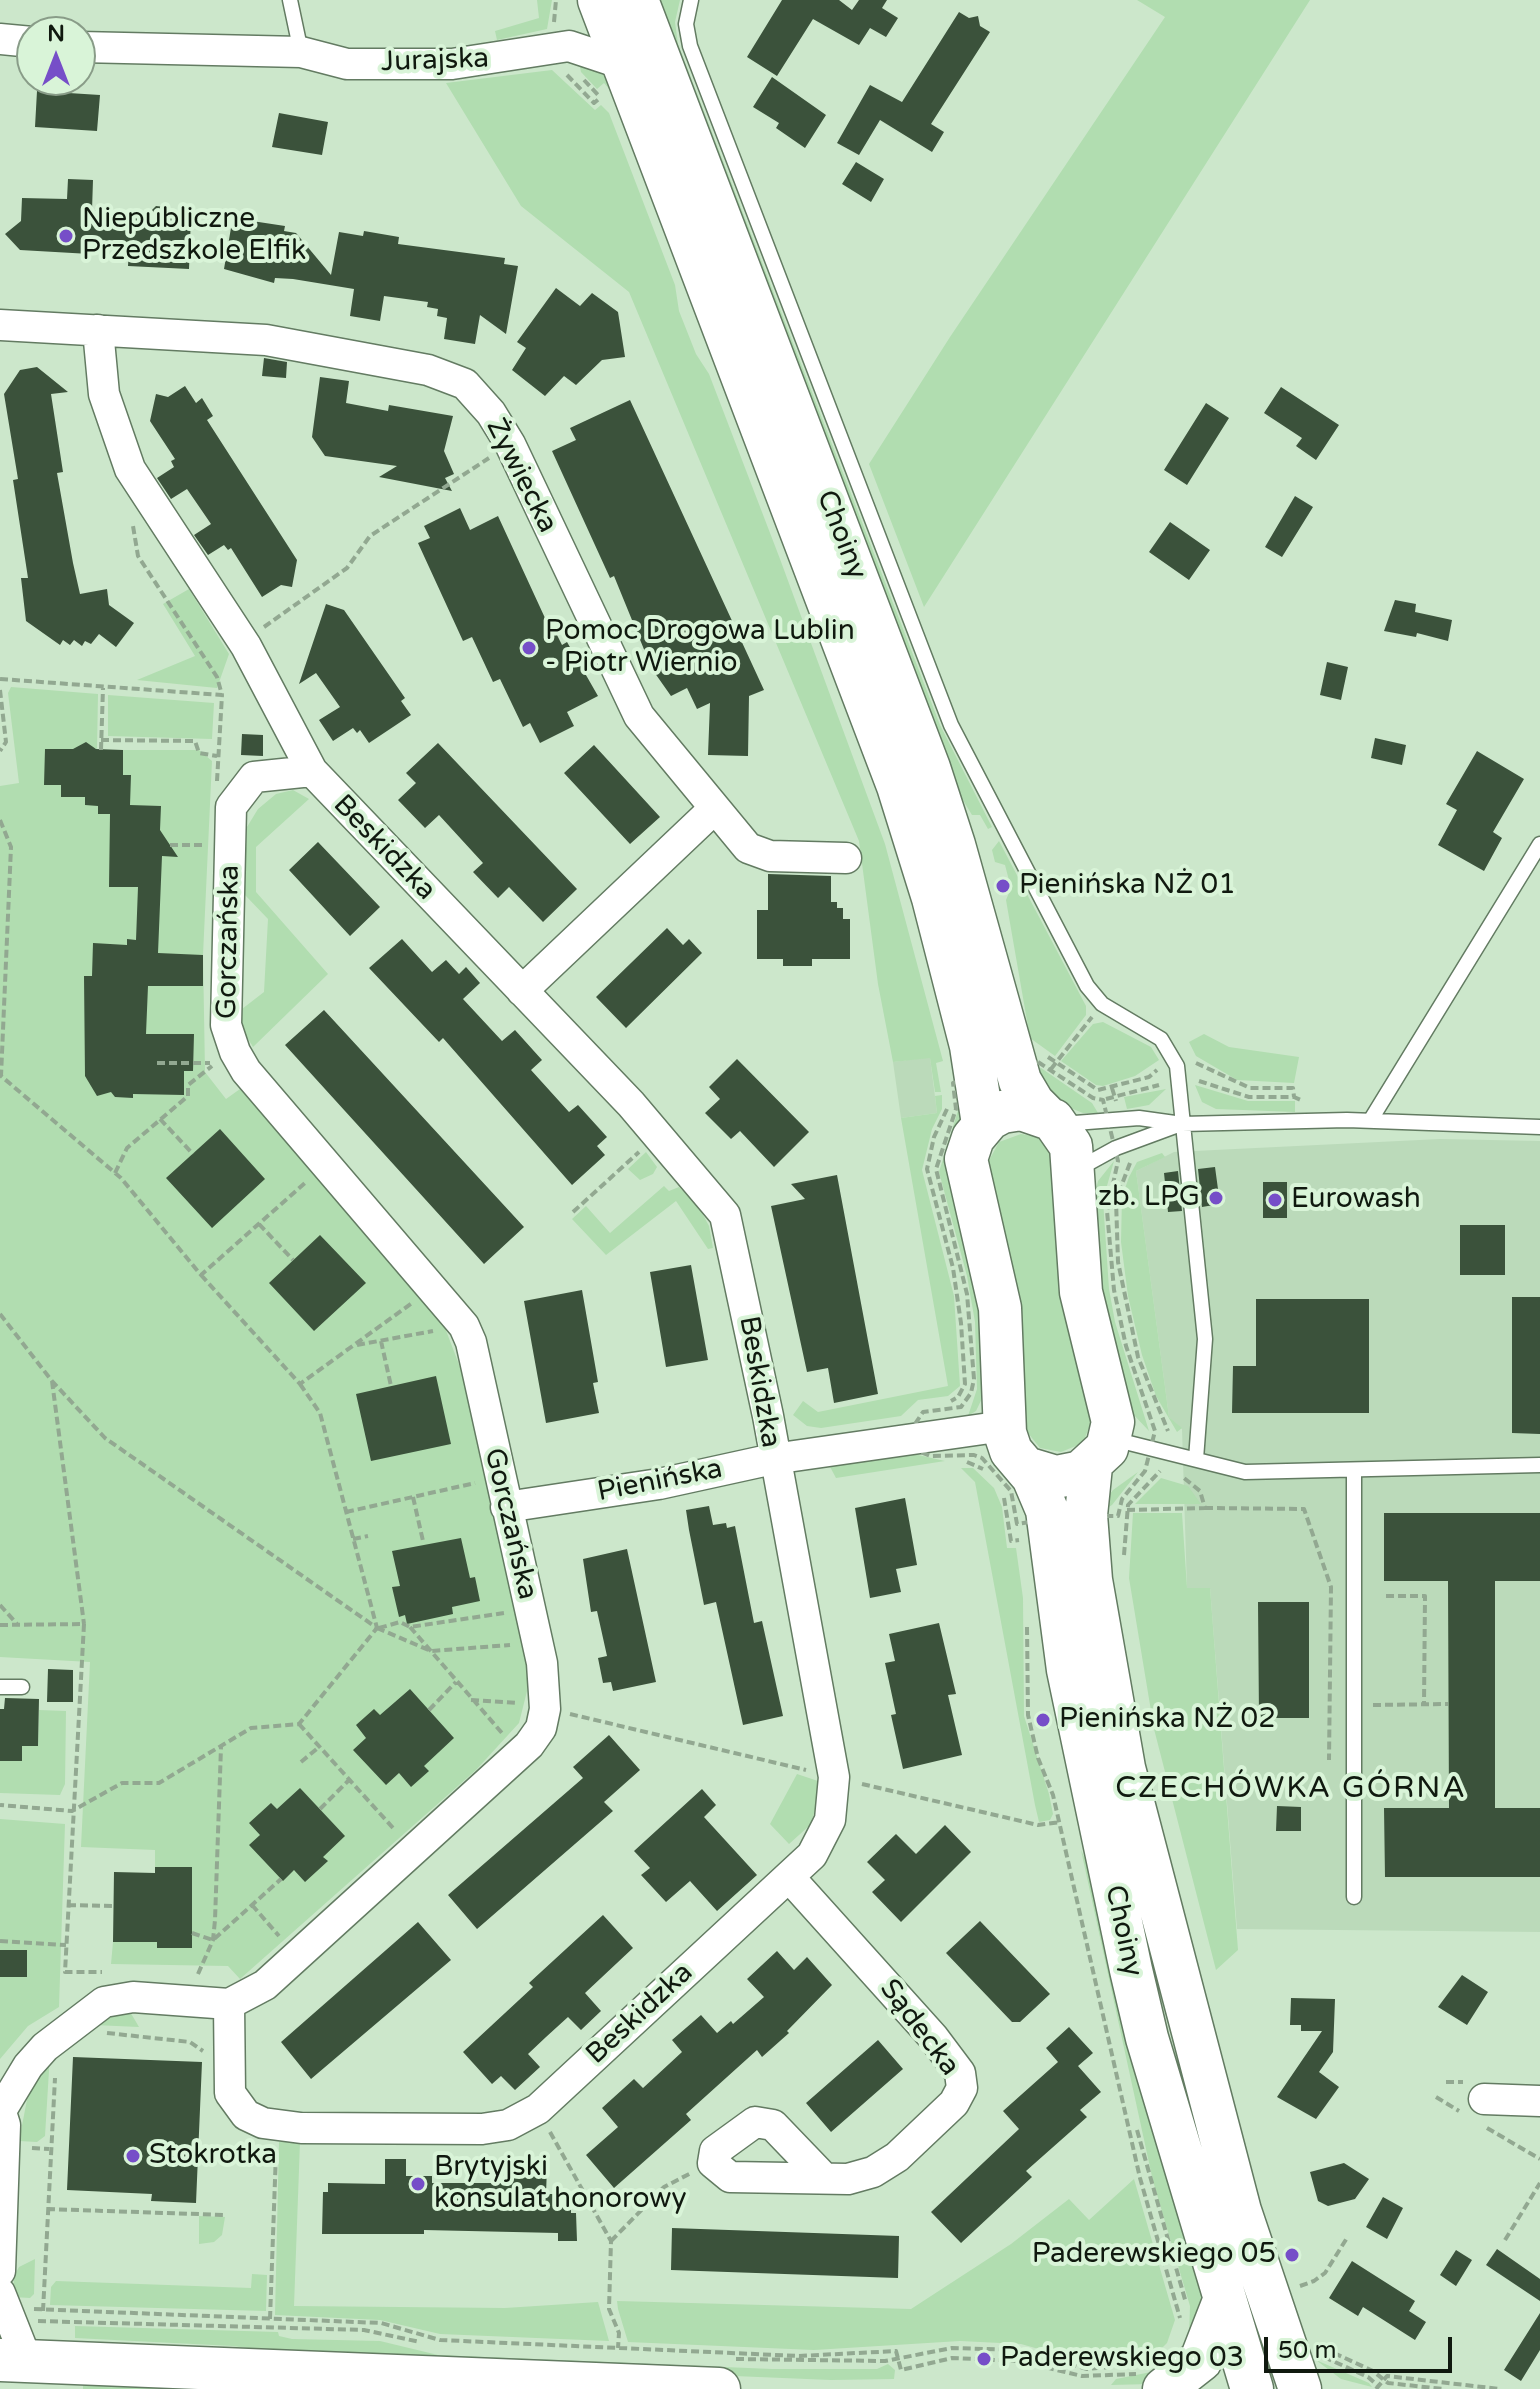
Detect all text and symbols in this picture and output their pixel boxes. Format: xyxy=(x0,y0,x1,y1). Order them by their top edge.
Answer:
north arrow xyxy=(16,16,96,96)
text: N xyxy=(47,21,65,47)
street label: Jurajska xyxy=(381,42,489,80)
place label: Niepubliczne Przedszkole Elfik xyxy=(82,203,306,269)
marker: Niepubliczne Przedszkole Elfik xyxy=(57,227,75,245)
street label: Żywiecka xyxy=(478,413,564,539)
street label: Choiny xyxy=(809,486,873,584)
place label: Pomoc Drogowa Lublin - Piotr Wiernio xyxy=(545,615,855,681)
marker: Pomoc Drogowa Lublin - Piotr Wiernio xyxy=(520,639,538,657)
street label: Beskidzka xyxy=(326,788,442,908)
street label: Gorczańska xyxy=(211,865,247,1019)
place label: Pienińska NŻ 01 xyxy=(1019,869,1236,903)
marker: Pienińska NŻ 01 xyxy=(994,877,1012,895)
place label: zb. LPG xyxy=(1098,1181,1200,1215)
place label: Eurowash xyxy=(1291,1183,1421,1217)
marker: zb. LPG xyxy=(1207,1189,1225,1207)
marker: Eurowash xyxy=(1266,1191,1284,1209)
street label: Beskidzka xyxy=(731,1314,787,1450)
street label: Gorczańska xyxy=(476,1445,544,1603)
street label: Pienińska xyxy=(595,1452,725,1510)
place label: Pienińska NŻ 02 xyxy=(1059,1703,1276,1737)
marker: Pienińska NŻ 02 xyxy=(1034,1711,1052,1729)
district label: CZECHÓWKA GÓRNA xyxy=(1115,1771,1467,1807)
street label: Choiny xyxy=(1097,1882,1149,1980)
street label: Beskidzka xyxy=(580,1956,700,2072)
street label: Sądecka xyxy=(872,1973,966,2083)
place label: Stokrotka xyxy=(149,2139,277,2173)
marker: Stokrotka xyxy=(124,2147,142,2165)
place label: Brytyjski konsulat honorowy xyxy=(434,2151,686,2217)
marker: Brytyjski konsulat honorowy xyxy=(409,2175,427,2193)
place label: Paderewskiego 05 xyxy=(1032,2238,1276,2272)
marker: Paderewskiego 05 xyxy=(1283,2246,1301,2264)
scale bar xyxy=(1268,2321,1456,2371)
text: 50 m xyxy=(1278,2336,1336,2365)
place label: Paderewskiego 03 xyxy=(1000,2342,1244,2376)
marker: Paderewskiego 03 xyxy=(975,2350,993,2368)

